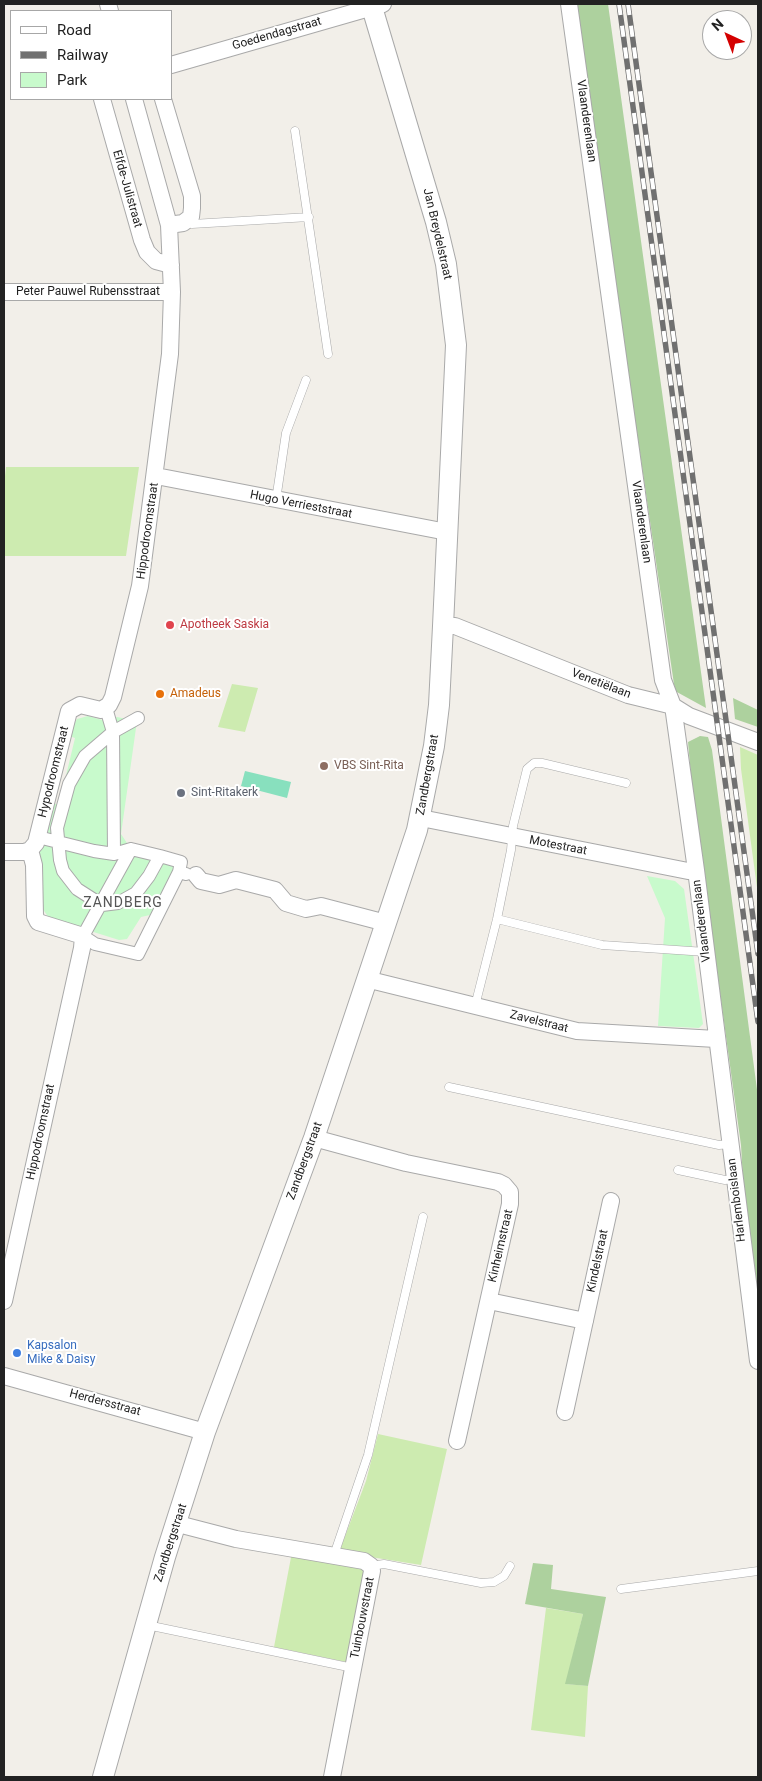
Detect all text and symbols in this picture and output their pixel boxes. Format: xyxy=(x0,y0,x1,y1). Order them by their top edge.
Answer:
legend xyxy=(10,10,172,100)
north arrow xyxy=(702,10,752,60)
street label: Goedendagstraat xyxy=(231,14,323,54)
text: N xyxy=(708,16,727,34)
text: Road xyxy=(57,21,91,39)
text: Railway xyxy=(57,46,108,64)
text: Park xyxy=(57,71,87,89)
street label: Vlaanderenlaan xyxy=(573,79,599,163)
street label: Elfde-Julistraat xyxy=(109,148,145,230)
street label: Jan Breydelstraat xyxy=(420,187,454,281)
street label: Peter Pauwel Rubensstraat xyxy=(16,285,160,299)
street label: Vlaanderenlaan xyxy=(628,480,654,564)
street label: Hippodroomstraat xyxy=(134,482,162,580)
street label: Hugo Verrieststraat xyxy=(249,488,353,522)
place label: Apotheek Saskia xyxy=(180,618,269,632)
marker: Apotheek Saskia xyxy=(164,619,176,631)
street label: Venetiëlaan xyxy=(569,666,633,702)
place label: Amadeus xyxy=(170,687,221,701)
marker: Amadeus xyxy=(154,688,166,700)
street label: Hypodroomstraat xyxy=(36,725,72,819)
street label: Zandbergstraat xyxy=(414,733,442,817)
place label: VBS Sint-Rita xyxy=(334,759,404,773)
marker: VBS Sint-Rita xyxy=(318,760,330,772)
place label: Sint-Ritakerk xyxy=(191,786,258,800)
marker: Sint-Ritakerk xyxy=(175,787,187,799)
street label: Motestraat xyxy=(528,833,588,859)
street label: Vlaanderenlaan xyxy=(690,879,714,963)
district label: ZANDBERG xyxy=(82,895,164,911)
street label: Zavelstraat xyxy=(508,1008,570,1036)
street label: Hippodroomstraat xyxy=(24,1083,58,1181)
street label: Zandbergstraat xyxy=(284,1120,326,1202)
street label: Harlemboislaan xyxy=(725,1157,749,1243)
street label: Kinheimstraat xyxy=(486,1208,516,1284)
street label: Kindelstraat xyxy=(584,1228,612,1294)
place label: Kapsalon Mike & Daisy xyxy=(27,1339,95,1367)
marker: Kapsalon Mike & Daisy xyxy=(11,1347,23,1359)
street label: Herdersstraat xyxy=(68,1387,142,1419)
street label: Zandbergstraat xyxy=(152,1502,190,1584)
street label: Tuinbouwstraat xyxy=(348,1576,378,1660)

